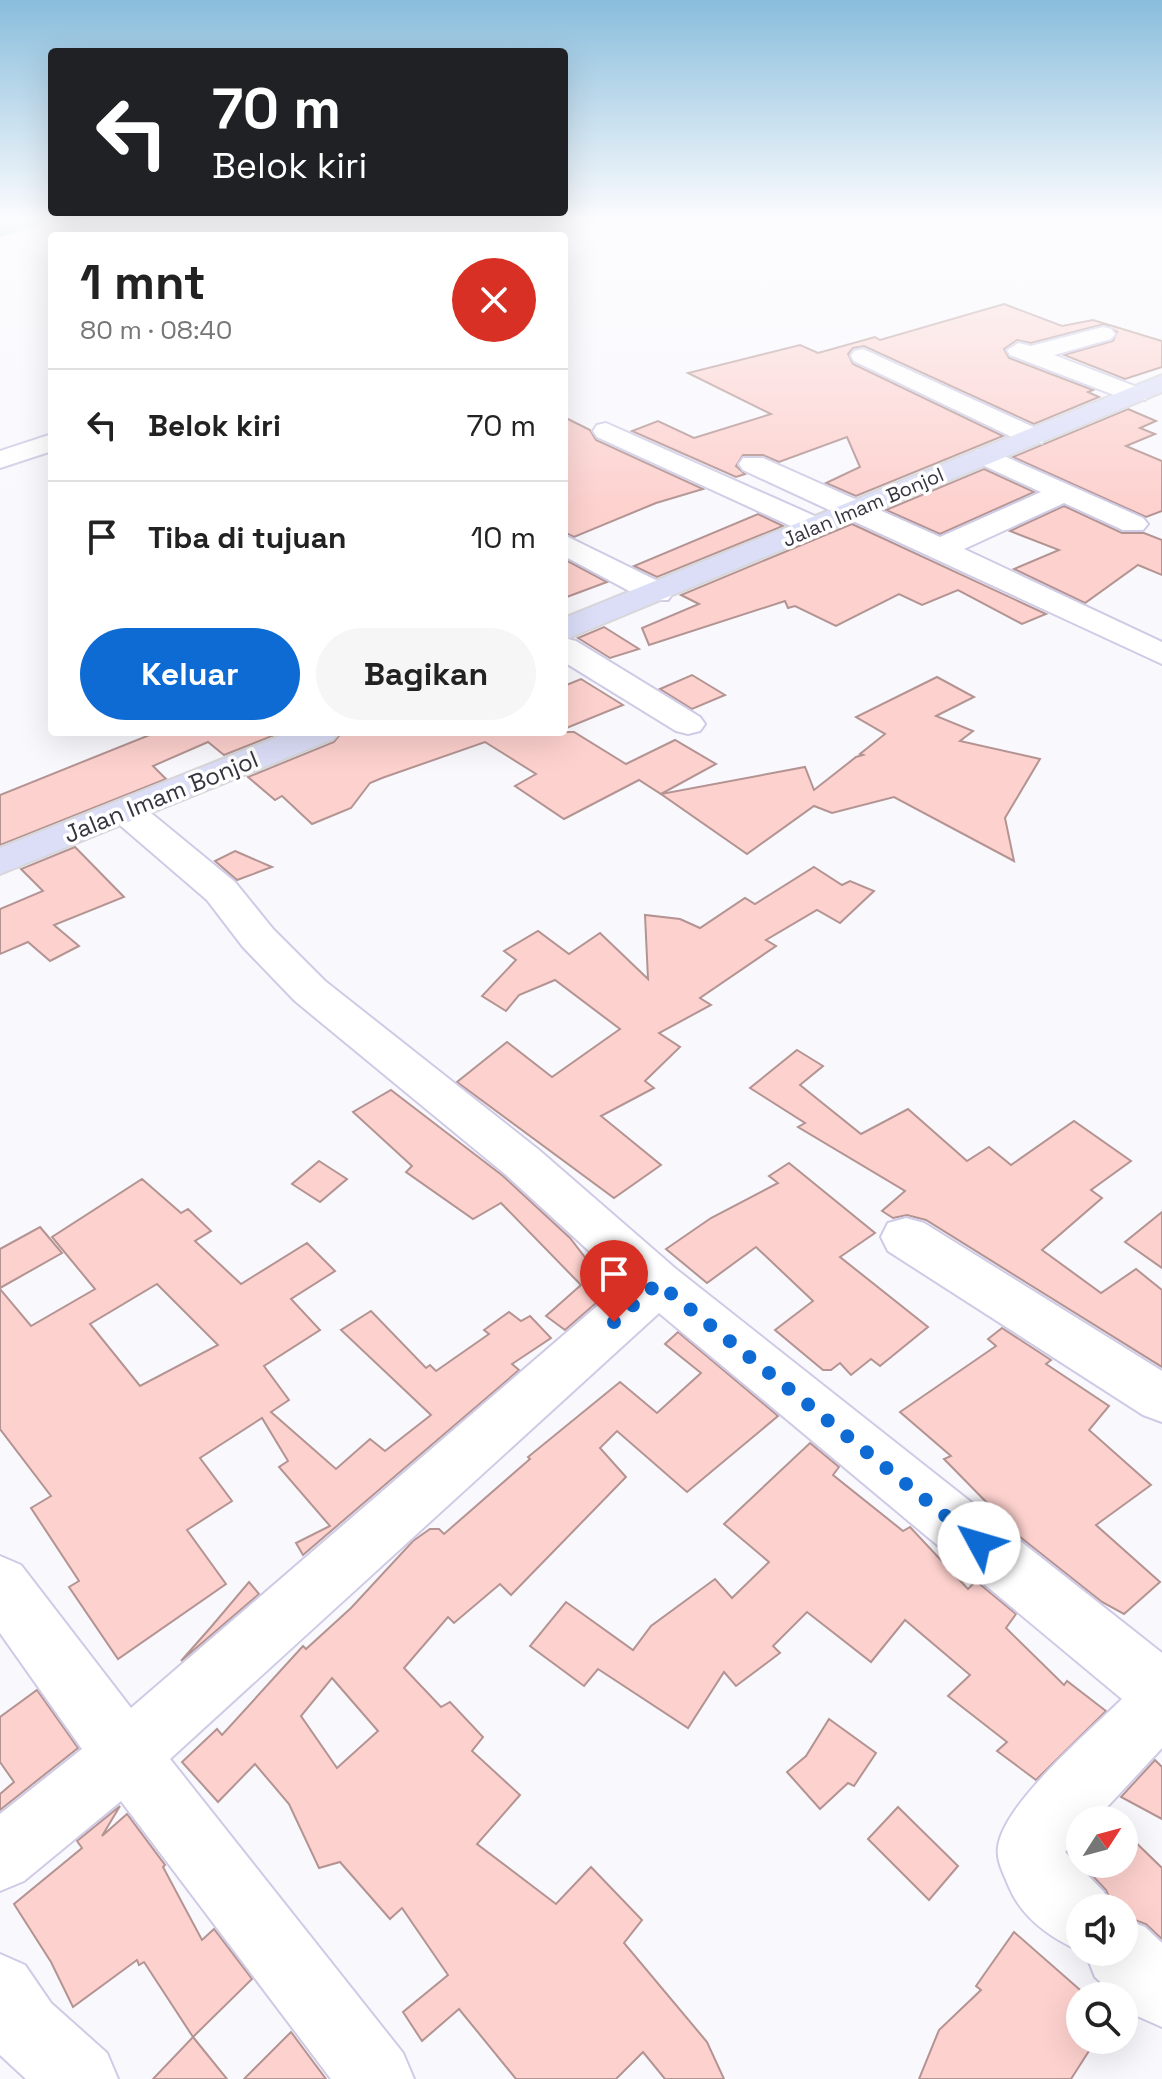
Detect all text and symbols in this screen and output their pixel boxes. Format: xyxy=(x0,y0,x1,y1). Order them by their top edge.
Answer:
text: 70 m xyxy=(212,73,341,144)
icon: left xyxy=(80,80,184,184)
text: Belok kiri xyxy=(212,143,367,189)
text: 1 mnt xyxy=(80,252,206,313)
button: close xyxy=(452,258,536,342)
text: 80 m · 08:40 xyxy=(80,313,233,347)
icon: left xyxy=(80,403,124,447)
text: Belok kiri xyxy=(148,406,281,445)
text: 70 m xyxy=(467,406,536,445)
street label: Jalan Imam Bonjol xyxy=(778,461,948,553)
icon: arrive xyxy=(80,515,124,559)
text: Tiba di tujuan xyxy=(148,518,347,557)
text: 10 m xyxy=(471,518,536,557)
button: Keluar xyxy=(80,628,300,720)
button: Bagikan xyxy=(316,628,536,720)
street label: Jalan Imam Bonjol xyxy=(59,743,263,850)
pin xyxy=(580,1240,648,1322)
icon: arrive xyxy=(592,1252,636,1296)
position arrow xyxy=(937,1501,1021,1585)
north arrow xyxy=(1066,1806,1138,1878)
map controls xyxy=(1066,1806,1138,2054)
button: sound xyxy=(1066,1894,1138,1966)
button: search xyxy=(1066,1982,1138,2054)

